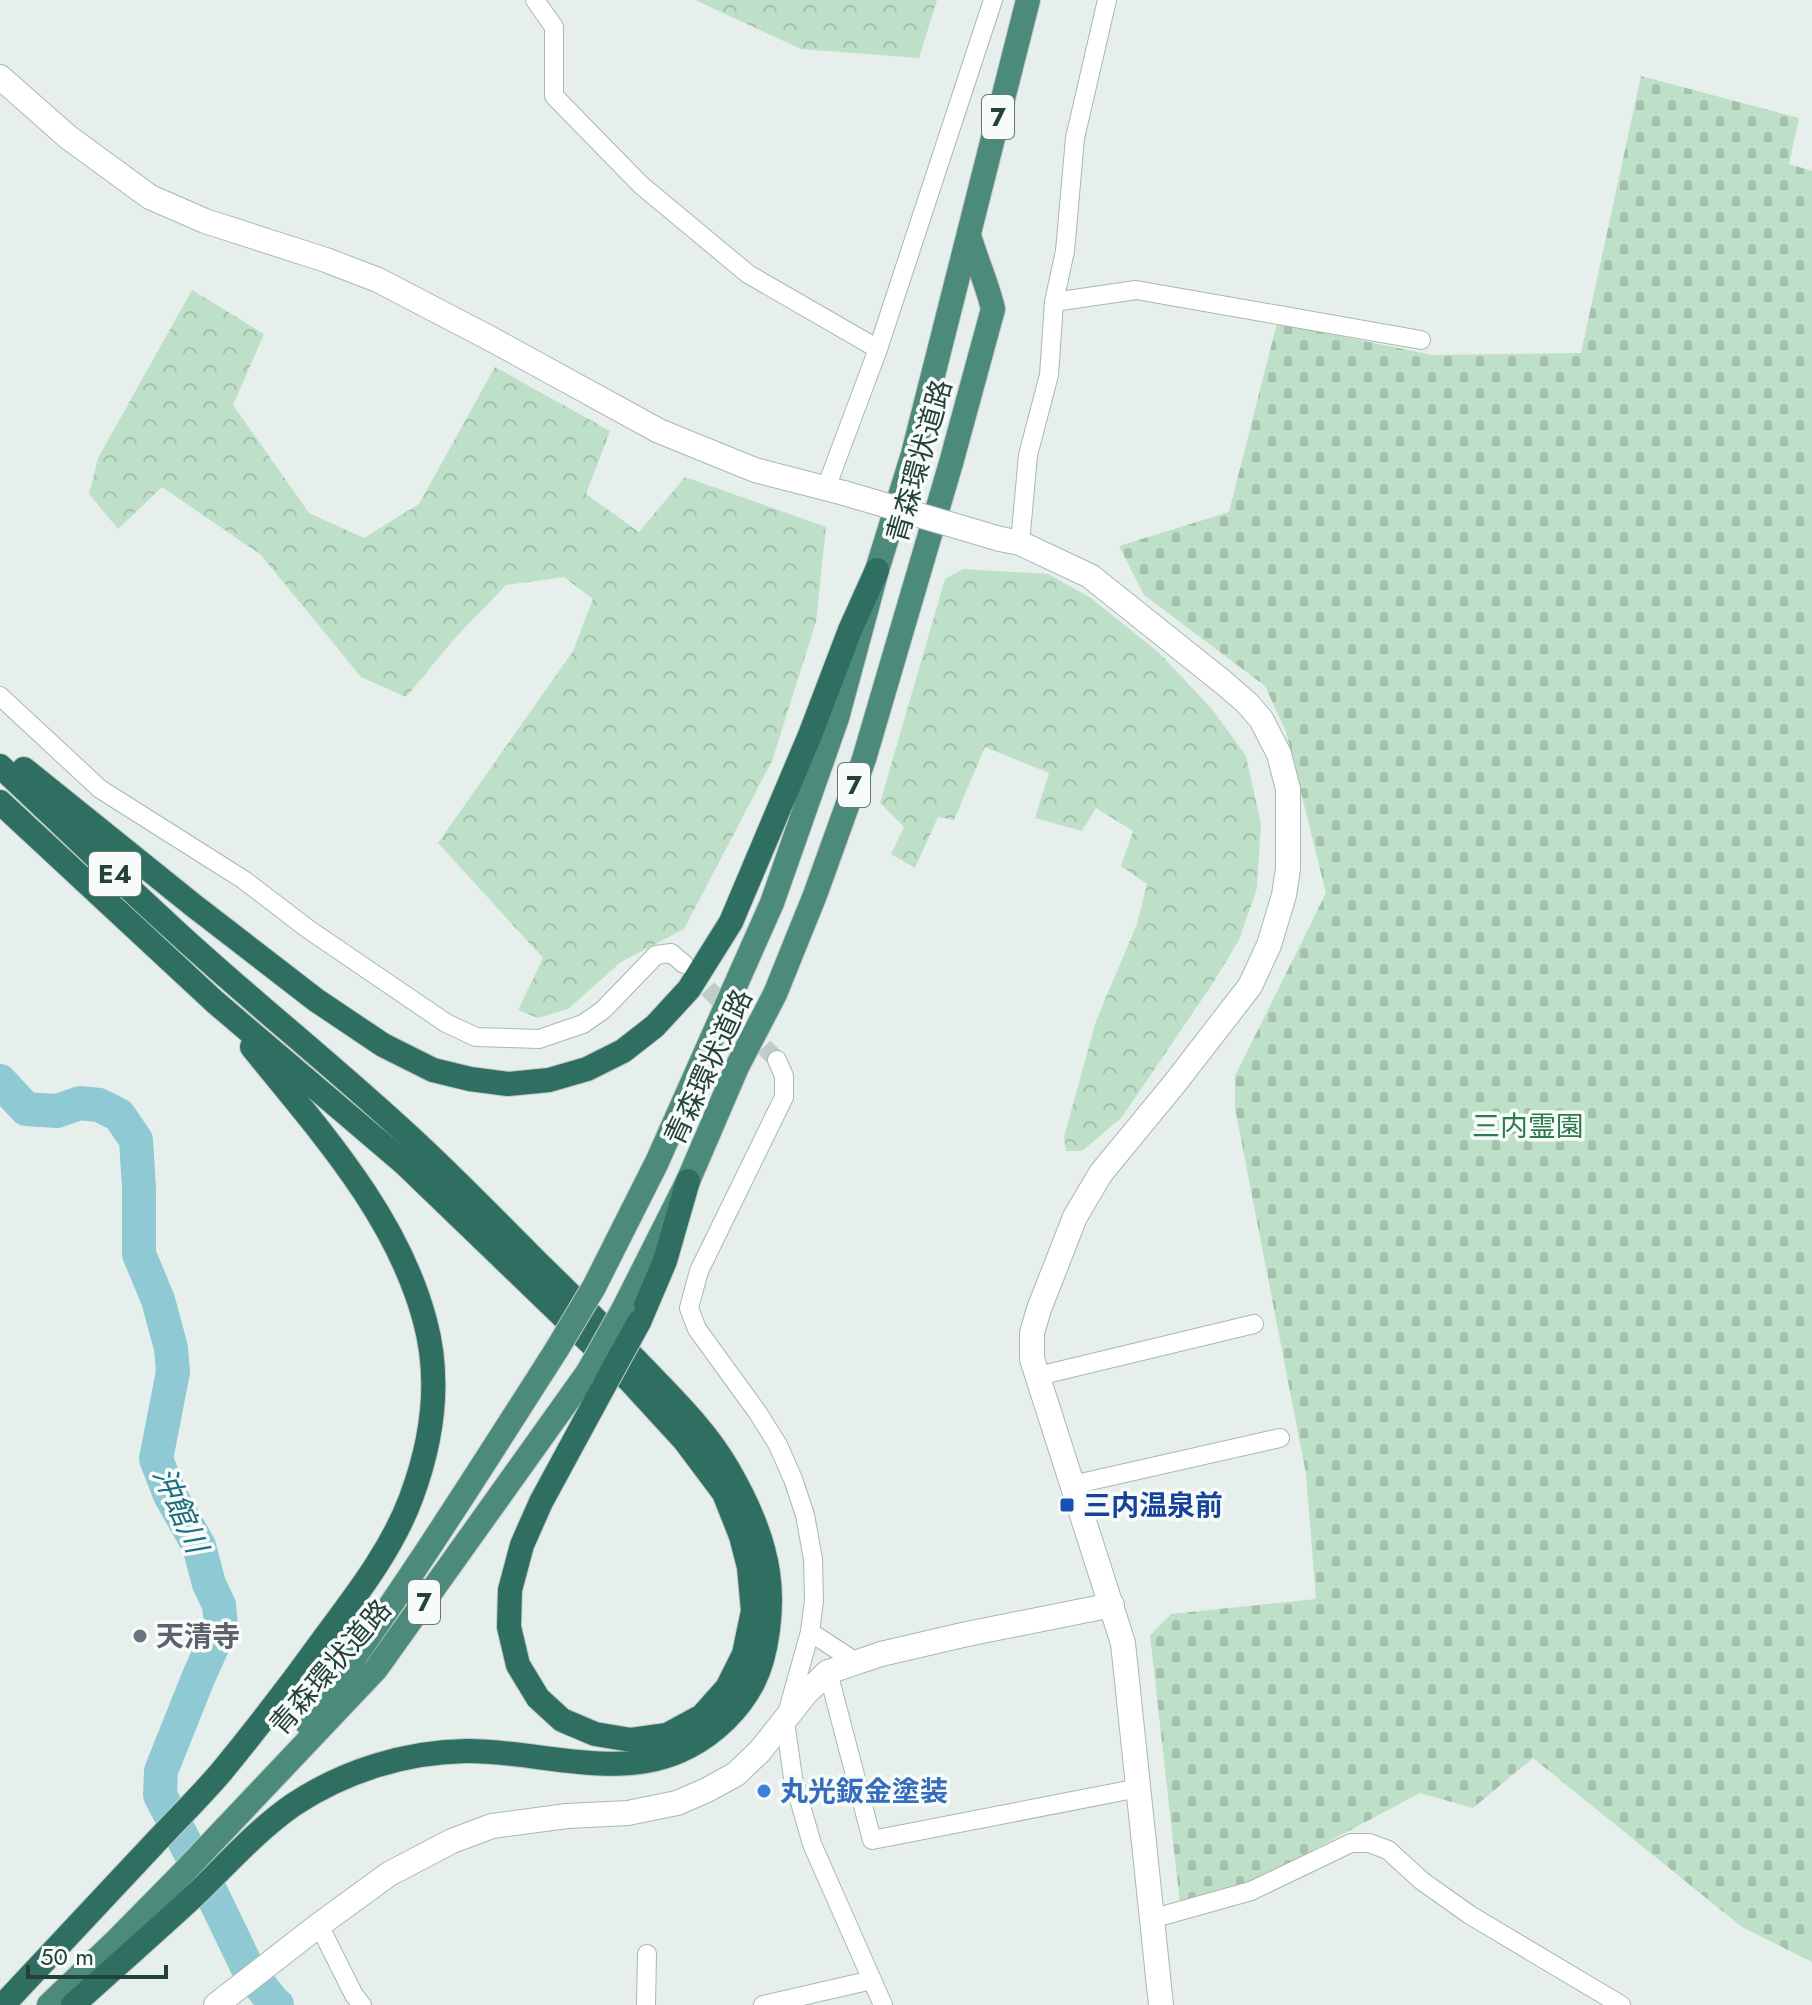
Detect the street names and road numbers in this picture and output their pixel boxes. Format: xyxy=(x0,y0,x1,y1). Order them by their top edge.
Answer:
road number: 7 xyxy=(982,95,1014,139)
street label: 青森環状道路 xyxy=(877,375,962,548)
road number: 7 xyxy=(838,763,870,807)
road number: E4 xyxy=(89,852,141,896)
street label: 青森環状道路 xyxy=(654,982,763,1152)
road number: 7 xyxy=(408,1580,440,1624)
street label: 青森環状道路 xyxy=(260,1590,401,1744)

